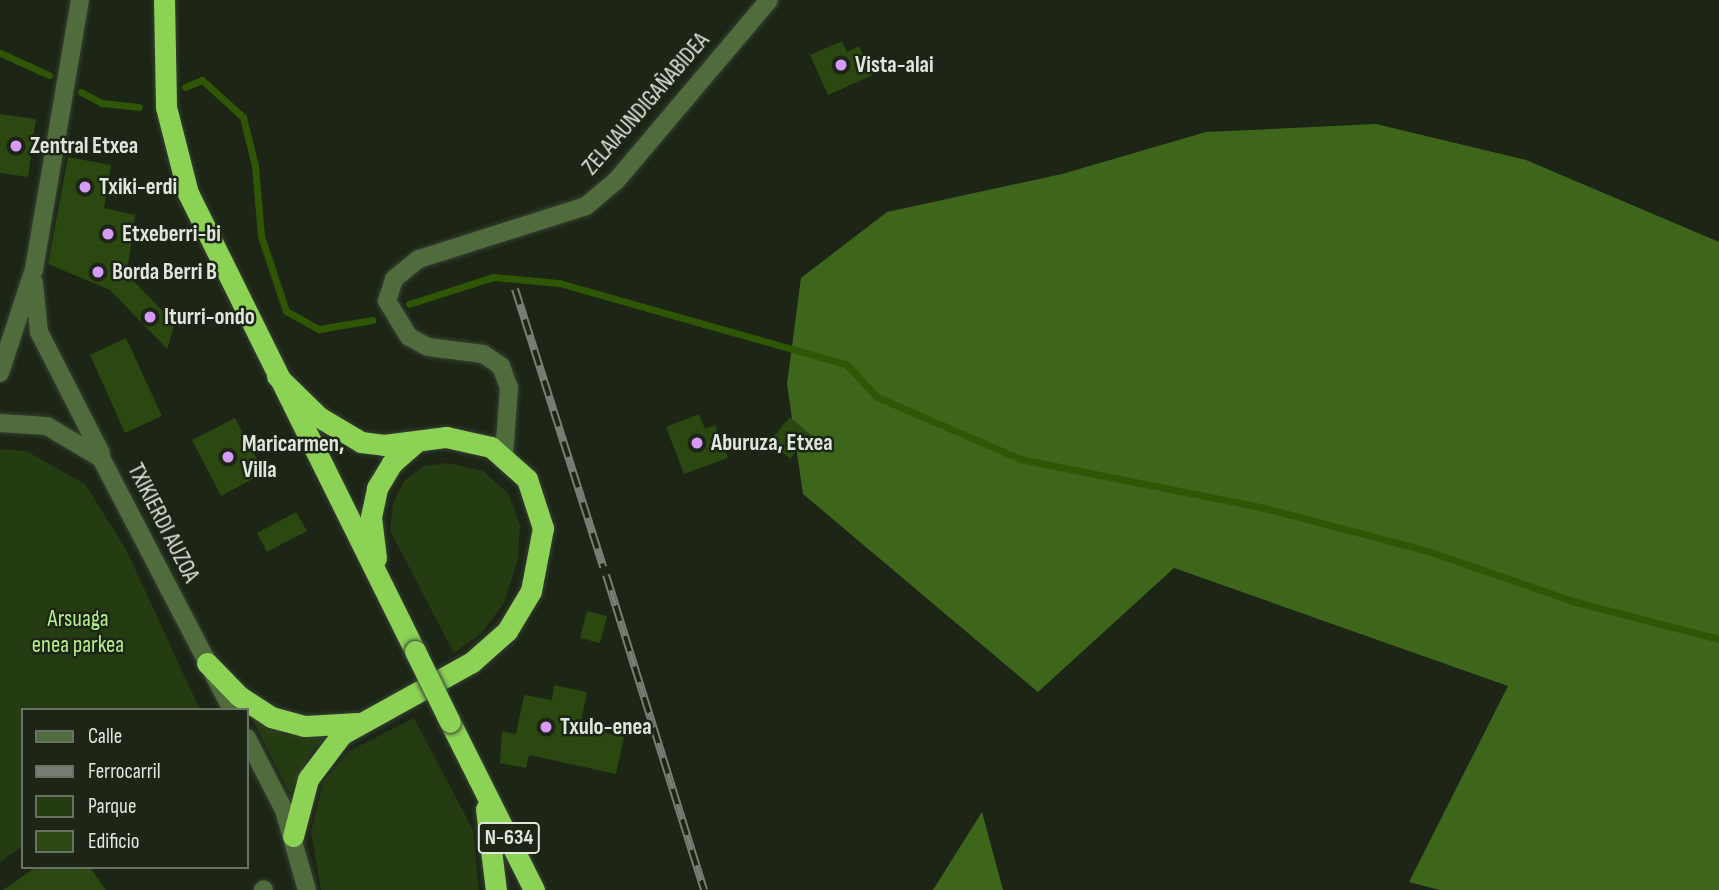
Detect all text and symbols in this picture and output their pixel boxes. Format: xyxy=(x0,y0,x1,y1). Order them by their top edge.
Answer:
street label: ZELAIAUNDIGAÑABIDEA xyxy=(577,27,715,181)
place label: Vista-alai xyxy=(855,51,934,79)
marker: Vista-alai xyxy=(833,57,849,73)
place label: Zentral Etxea xyxy=(30,132,138,160)
marker: Zentral Etxea xyxy=(8,138,24,154)
place label: Txiki-erdi xyxy=(99,173,177,201)
marker: Txiki-erdi xyxy=(77,179,93,195)
place label: Etxeberri-bi xyxy=(122,220,221,248)
marker: Etxeberri-bi xyxy=(100,226,116,242)
place label: Borda Berri B xyxy=(112,258,217,286)
marker: Borda Berri B xyxy=(90,264,106,280)
place label: Iturri-ondo xyxy=(164,303,255,331)
marker: Iturri-ondo xyxy=(142,309,158,325)
place label: Aburuza, Etxea xyxy=(711,429,833,457)
place label: Maricarmen, Villa xyxy=(242,430,344,484)
marker: Aburuza, Etxea xyxy=(689,435,705,451)
marker: Maricarmen, Villa xyxy=(220,449,236,465)
street label: TXIKIERDI AUZOA xyxy=(121,459,205,587)
park label: Arsuaga enea parkea xyxy=(32,605,124,659)
legend xyxy=(21,708,248,869)
place label: Txulo-enea xyxy=(560,713,652,741)
marker: Txulo-enea xyxy=(538,719,554,735)
text: Calle xyxy=(88,724,122,749)
text: Ferrocarril xyxy=(88,759,161,784)
text: Parque xyxy=(88,794,136,819)
road number: N-634 xyxy=(477,820,540,856)
text: Edificio xyxy=(88,829,139,854)

